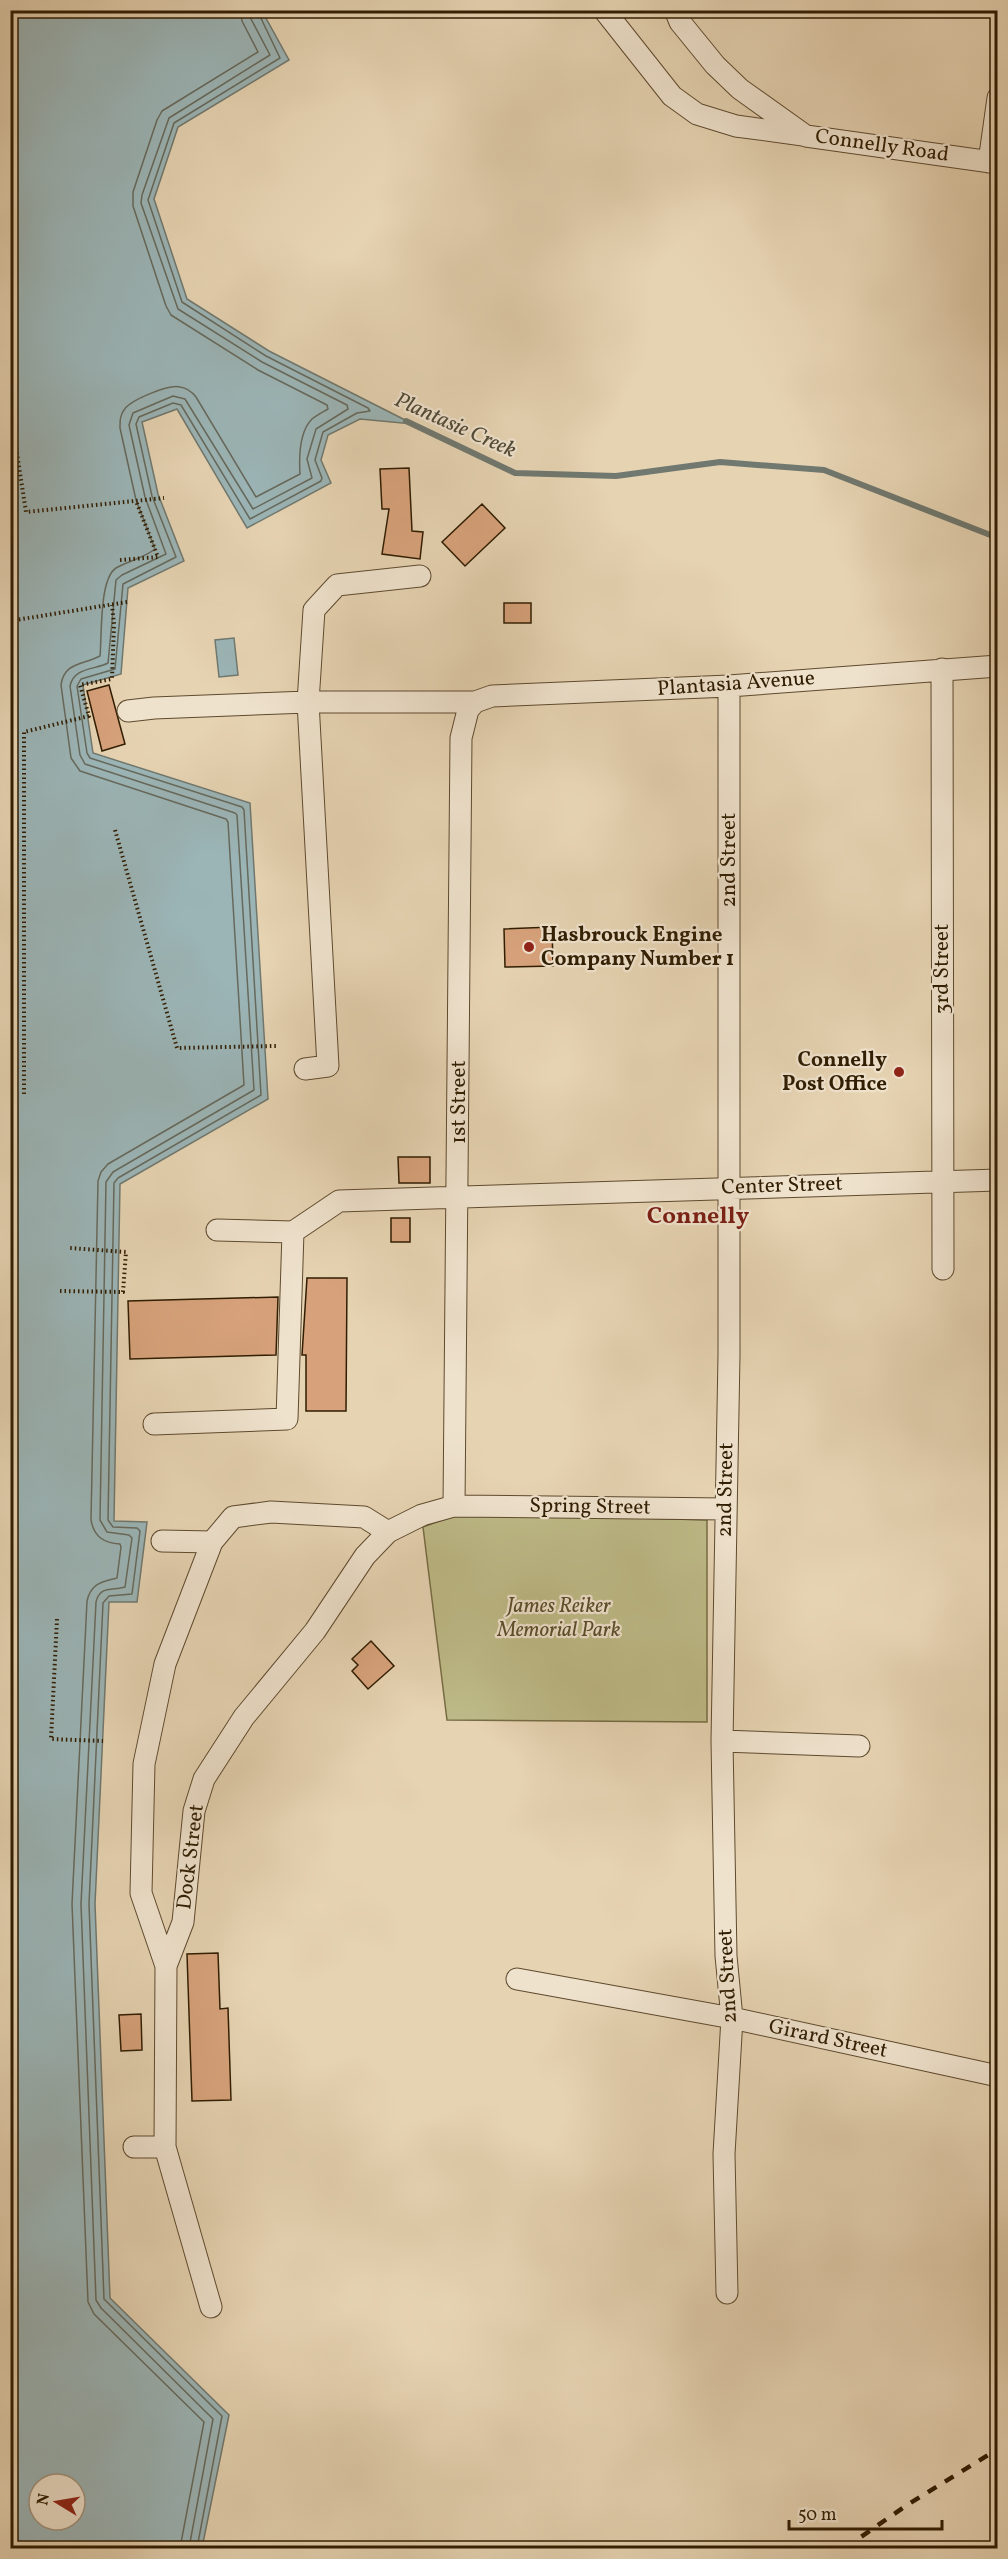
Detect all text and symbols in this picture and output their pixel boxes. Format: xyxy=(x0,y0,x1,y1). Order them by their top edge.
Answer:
street label: Connelly Road xyxy=(813,122,951,170)
water label: Plantasie Creek xyxy=(389,385,521,467)
street label: Plantasia Avenue xyxy=(656,664,816,704)
street label: 2nd Street xyxy=(715,813,744,907)
place label: Hasbrouck Engine Company Number 1 xyxy=(541,921,734,974)
street label: 3rd Street xyxy=(928,924,957,1014)
marker: Hasbrouck Engine Company Number 1 xyxy=(522,940,536,954)
place label: Connelly Post Office xyxy=(782,1046,887,1099)
street label: 1st Street xyxy=(445,1060,474,1144)
marker: Connelly Post Office xyxy=(892,1065,906,1079)
street label: Center Street xyxy=(721,1169,843,1203)
district label: Connelly xyxy=(647,1200,750,1234)
street label: 2nd Street xyxy=(711,1442,741,1538)
street label: Spring Street xyxy=(529,1491,651,1523)
park label: James Reiker Memorial Park xyxy=(497,1592,621,1645)
street label: Dock Street xyxy=(170,1803,212,1911)
street label: 2nd Street xyxy=(711,1928,745,2024)
street label: Girard Street xyxy=(766,2012,890,2066)
north arrow xyxy=(27,2472,87,2532)
text: N xyxy=(32,2491,56,2507)
scale bar xyxy=(789,2493,942,2531)
text: 50 m xyxy=(798,2503,837,2528)

